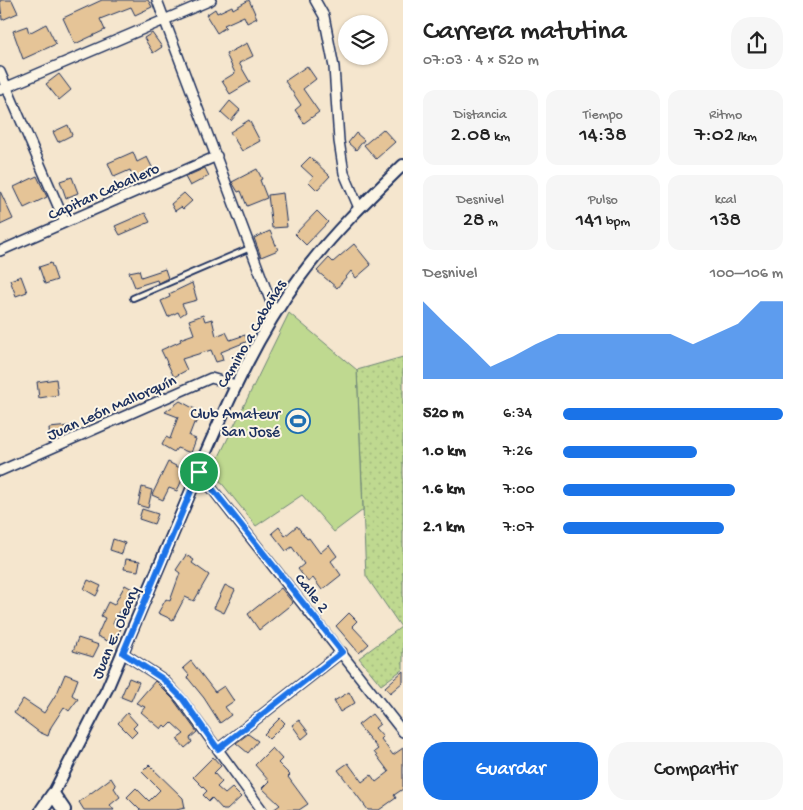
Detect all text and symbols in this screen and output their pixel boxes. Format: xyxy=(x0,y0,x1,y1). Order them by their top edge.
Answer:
map controls xyxy=(338,15,388,65)
button: layers xyxy=(338,15,388,65)
text: Carrera matutina xyxy=(423,16,626,49)
button: share xyxy=(731,17,783,69)
text: 07:03 · 4 × 520 m xyxy=(423,52,539,71)
text: Distancia xyxy=(454,107,507,124)
text: Tiempo xyxy=(583,107,623,124)
text: Ritmo xyxy=(709,107,742,124)
text: 2.08 xyxy=(450,124,491,149)
text: 14:38 xyxy=(579,124,627,149)
text: 7:02 xyxy=(694,124,734,149)
text: km xyxy=(491,129,510,146)
text: /km xyxy=(734,129,757,146)
street label: Capitan Caballero xyxy=(46,160,163,226)
text: Desnivel xyxy=(456,192,504,209)
text: Pulso xyxy=(588,192,618,209)
text: kcal xyxy=(715,192,737,209)
text: 28 xyxy=(463,209,485,234)
text: 141 xyxy=(576,209,603,234)
text: 138 xyxy=(710,209,741,234)
text: m xyxy=(485,214,498,231)
text: bpm xyxy=(603,214,630,231)
text: Desnivel xyxy=(423,265,477,284)
text: 100–106 m xyxy=(710,265,783,284)
street label: Camino a Cabañas xyxy=(214,276,292,392)
street label: Juan León Mallorquín xyxy=(45,372,180,446)
text: 520 m xyxy=(423,405,464,424)
text: 6:34 xyxy=(503,405,532,424)
place label: Club Amateur San José xyxy=(190,406,281,443)
sports icon: Club Amateur San José xyxy=(285,408,311,434)
text: 1.0 km xyxy=(423,443,466,462)
text: 7:26 xyxy=(503,443,532,462)
pin xyxy=(178,451,220,493)
icon: arrive xyxy=(185,458,213,486)
text: 1.6 km xyxy=(423,481,465,500)
text: 7:00 xyxy=(503,481,535,500)
text: 2.1 km xyxy=(423,519,465,538)
text: 7:07 xyxy=(503,519,534,538)
street label: Calle 2 xyxy=(289,571,332,618)
street label: Juan E. Oleary xyxy=(89,584,145,683)
button: Guardar xyxy=(423,742,598,800)
button: Compartir xyxy=(608,742,783,800)

